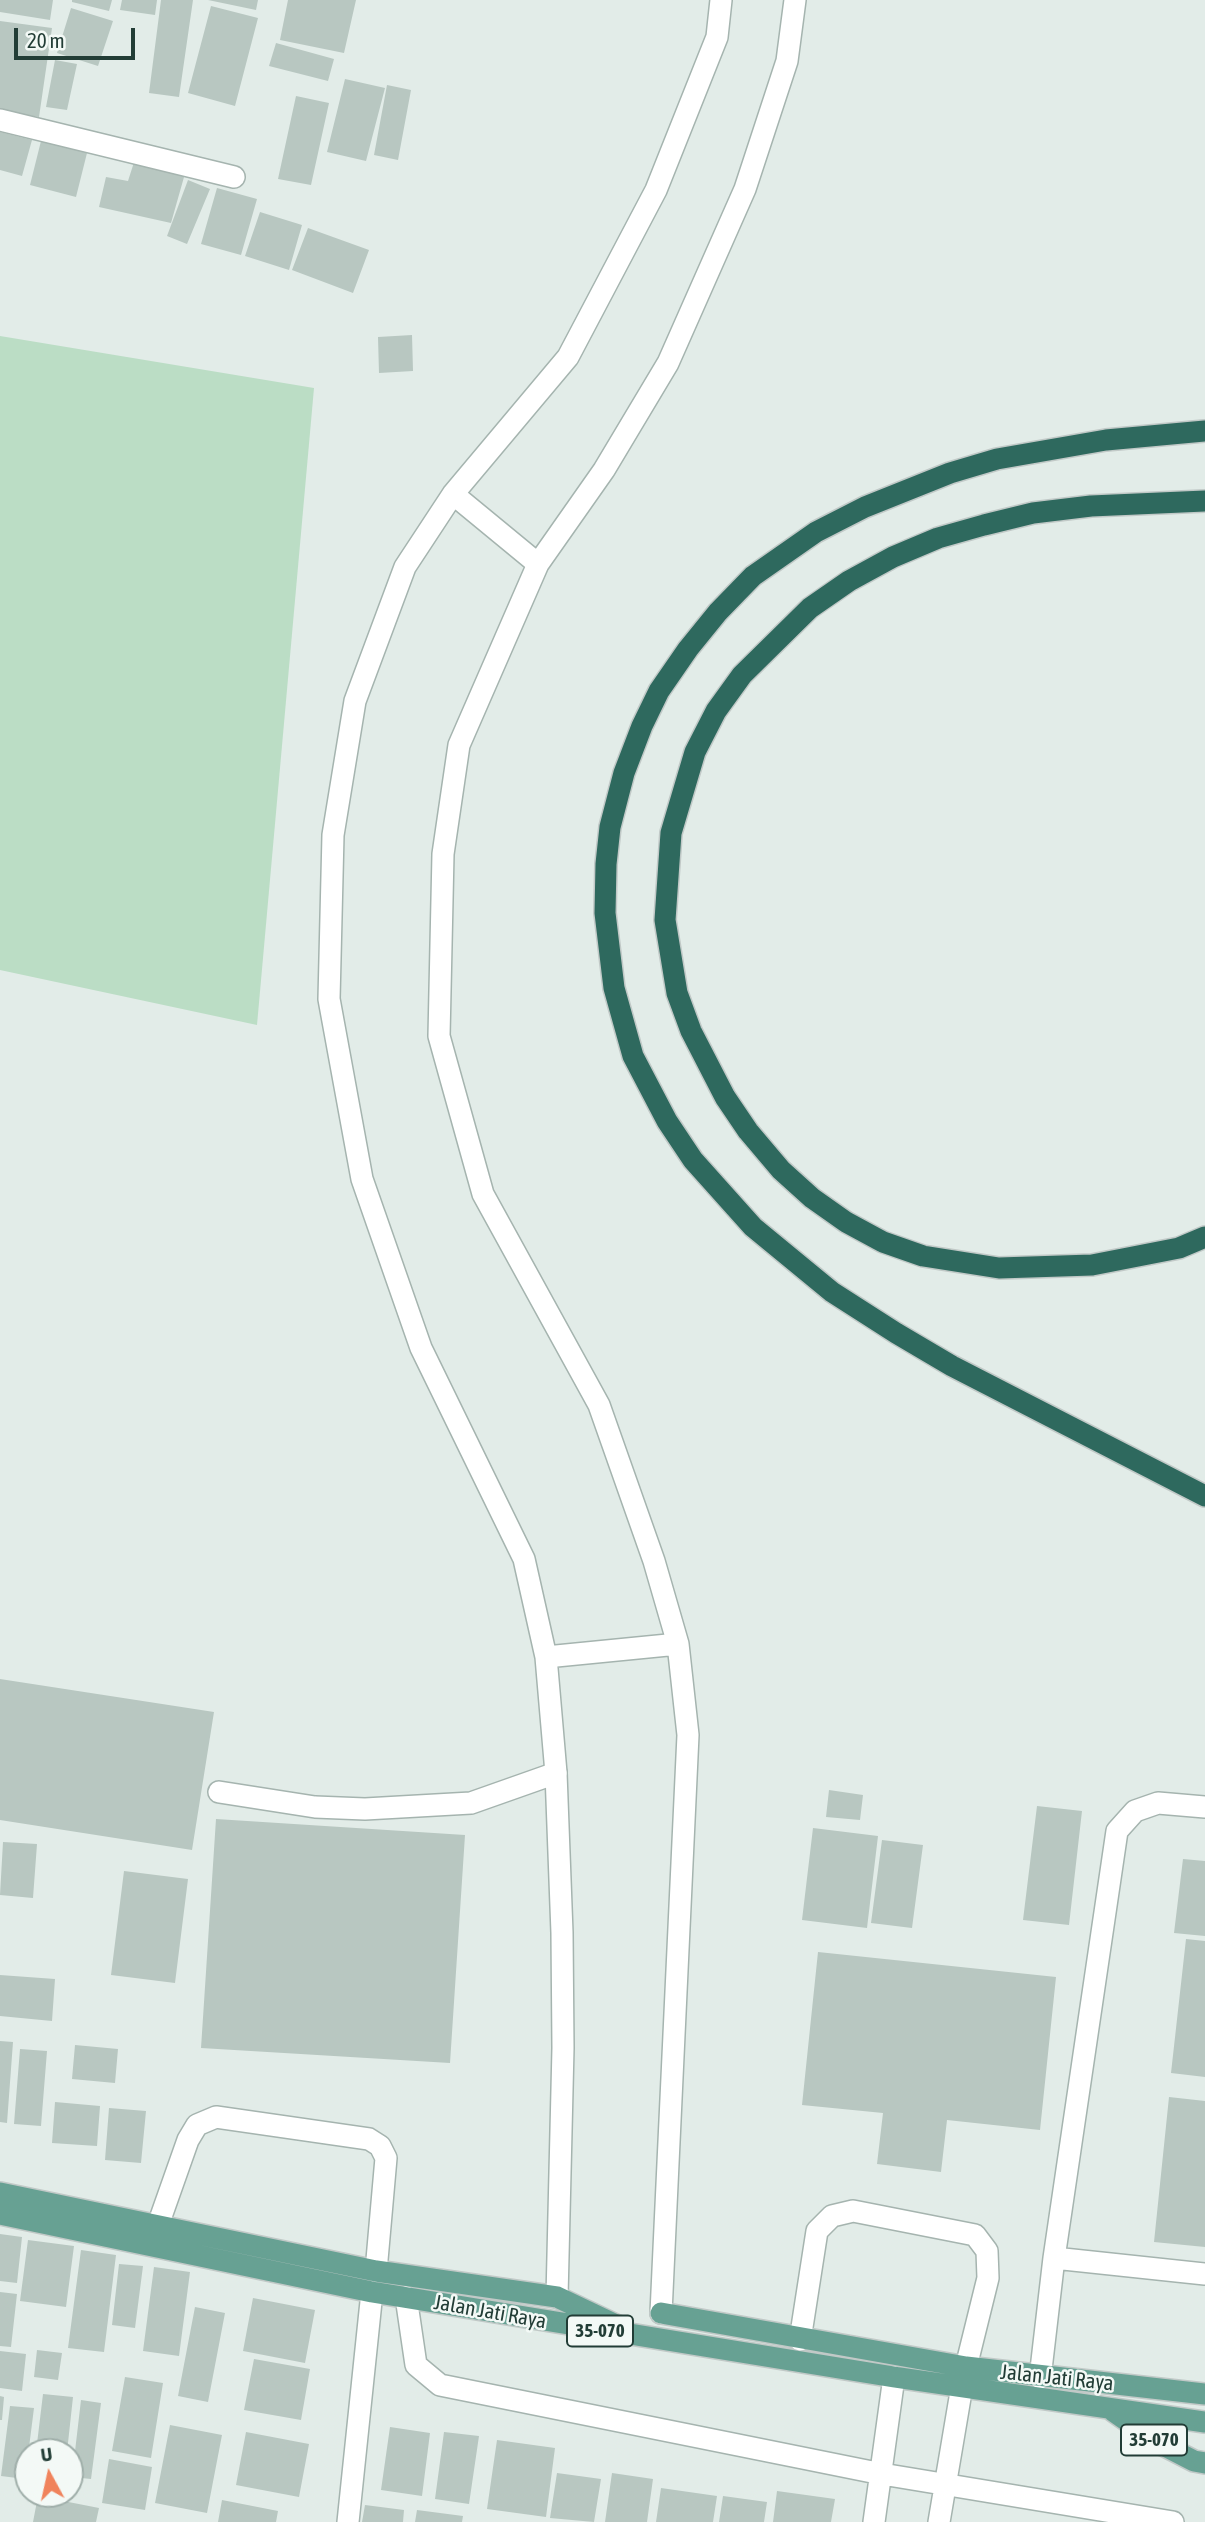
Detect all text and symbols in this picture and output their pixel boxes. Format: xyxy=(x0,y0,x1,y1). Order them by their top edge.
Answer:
scale bar xyxy=(18,14,138,58)
text: 20 m xyxy=(27,28,65,52)
street label: Jalan Jati Raya xyxy=(432,2290,548,2334)
road number: 35-070 xyxy=(567,2316,633,2346)
street label: Jalan Jati Raya xyxy=(999,2360,1115,2396)
road number: 35-070 xyxy=(1121,2424,1187,2456)
north arrow xyxy=(14,2438,84,2508)
text: U xyxy=(39,2443,53,2466)

